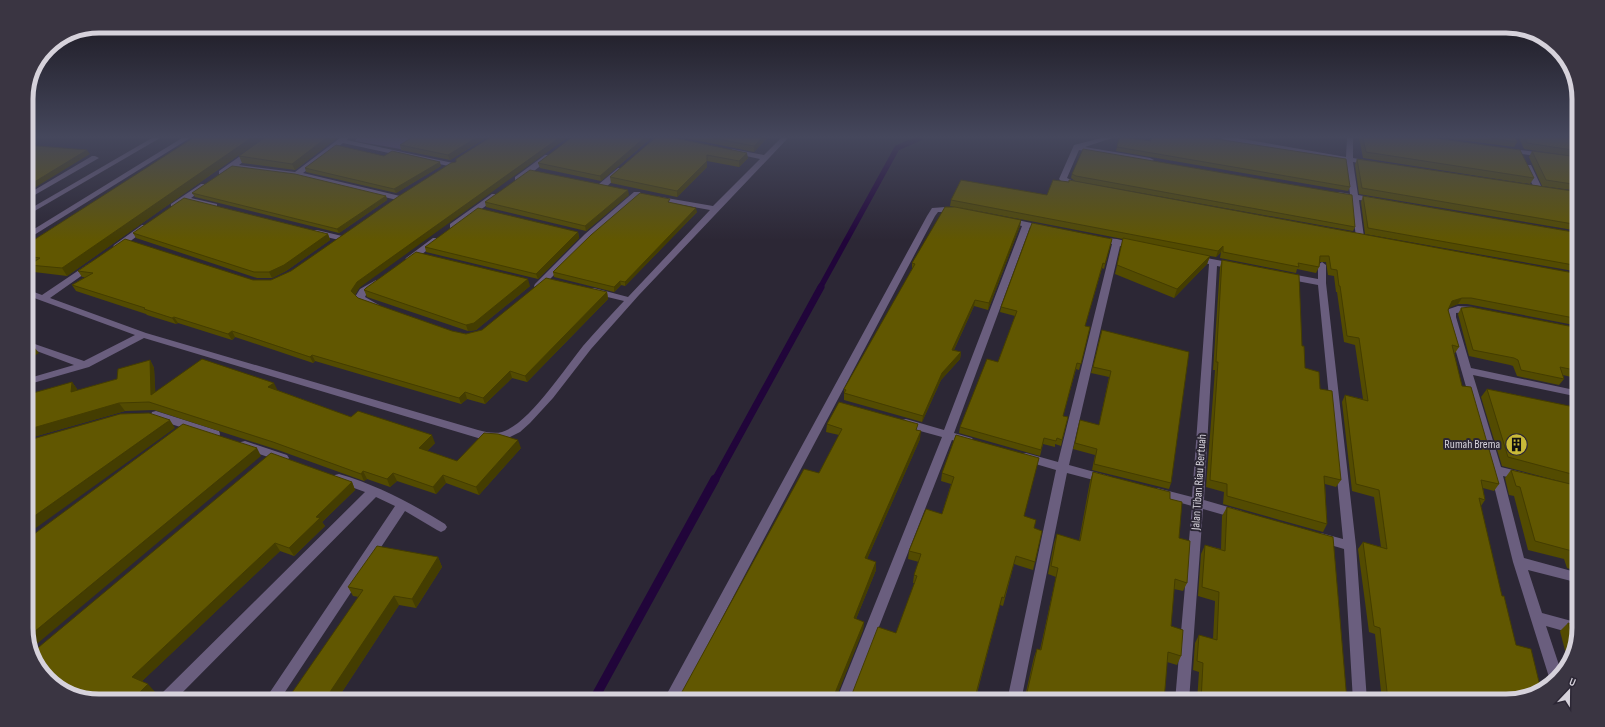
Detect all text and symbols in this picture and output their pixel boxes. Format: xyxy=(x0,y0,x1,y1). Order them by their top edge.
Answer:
building icon: Rumah Brema xyxy=(1503,431,1529,457)
street label: Jalan Tiban Riau Bertuah xyxy=(1188,433,1210,532)
place label: Rumah Brema xyxy=(1444,437,1500,452)
north arrow xyxy=(1549,671,1589,711)
text: U xyxy=(1567,675,1578,689)

